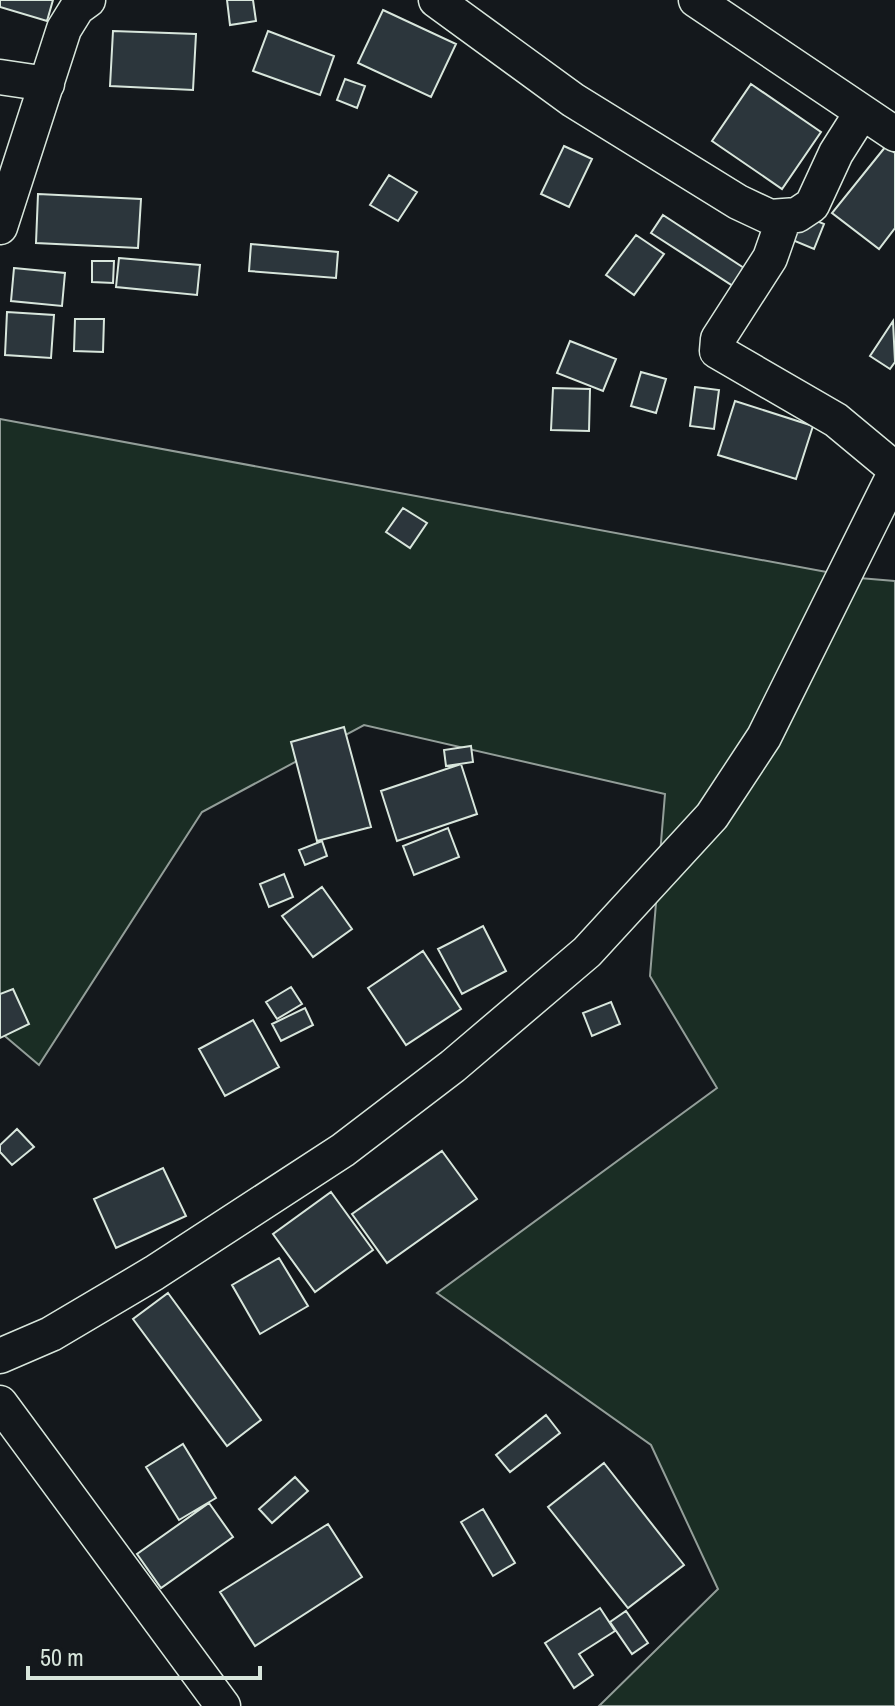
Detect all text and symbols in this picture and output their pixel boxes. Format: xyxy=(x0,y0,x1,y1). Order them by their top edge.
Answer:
scale bar xyxy=(28,1630,260,1680)
text: 50 m xyxy=(40,1641,84,1673)

